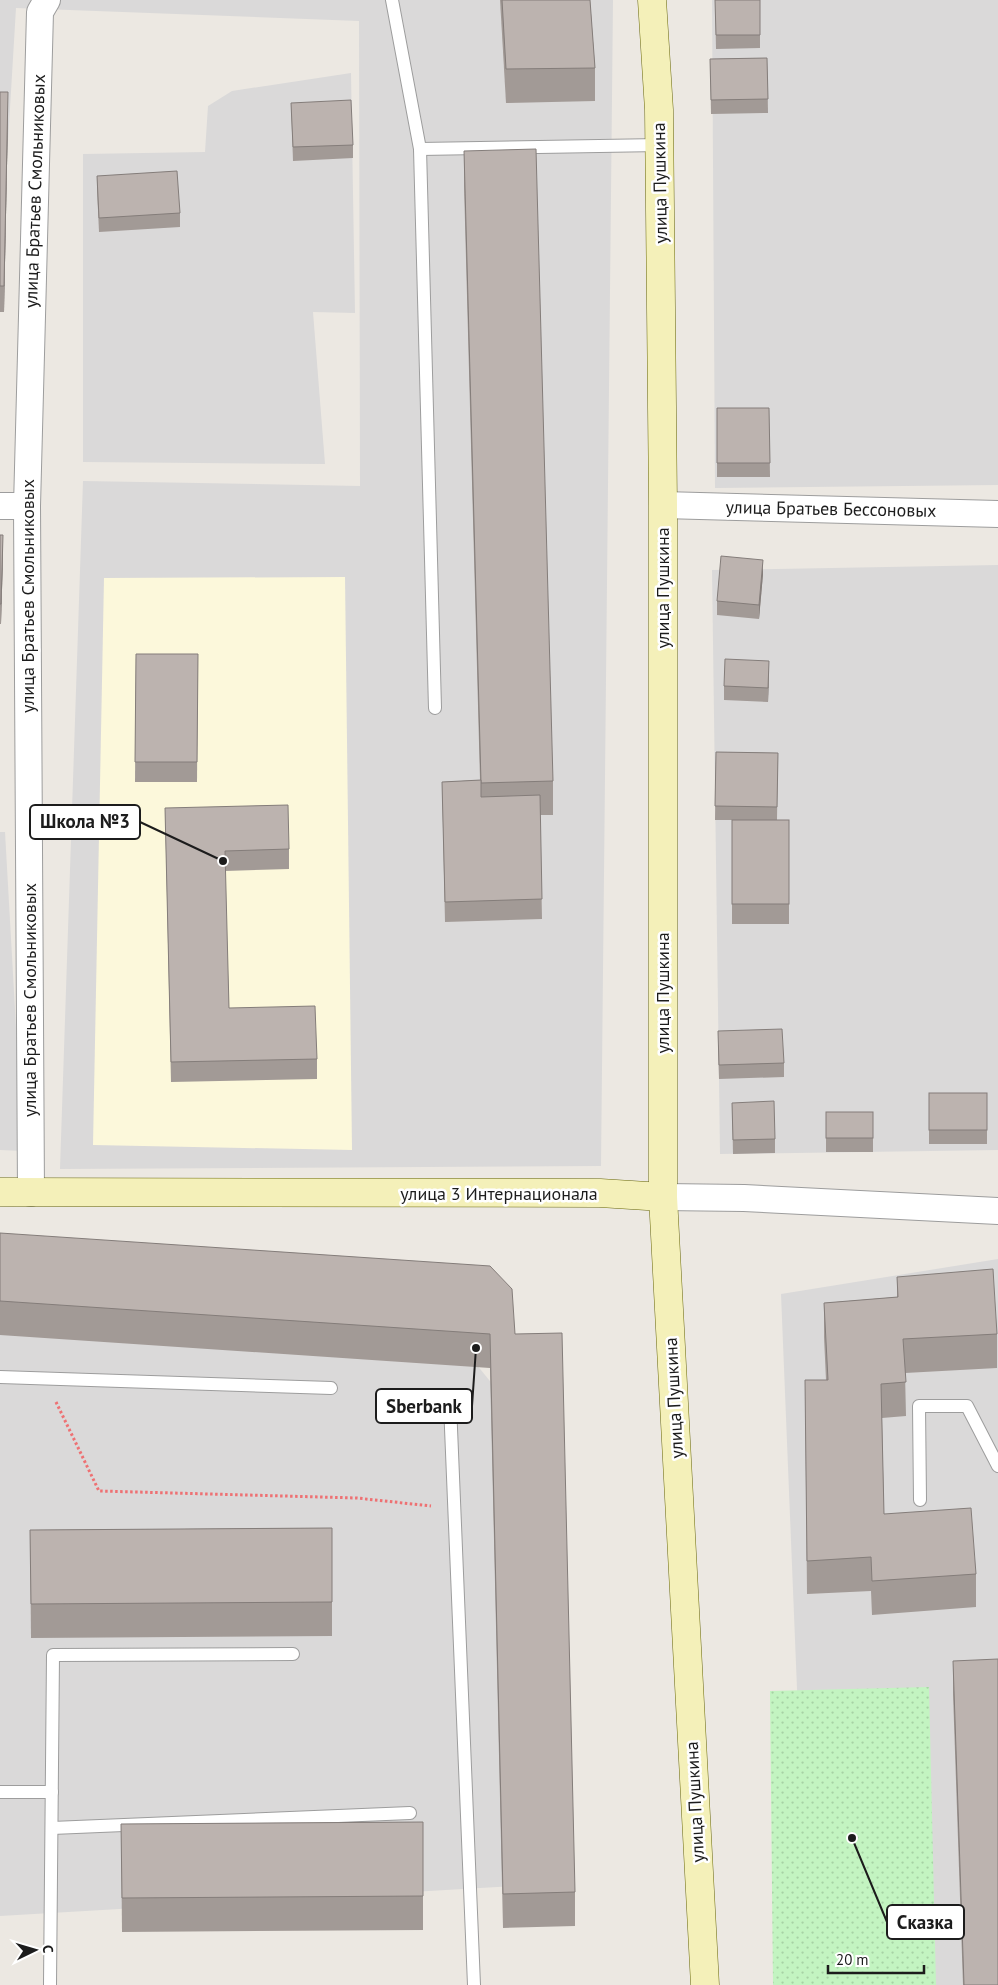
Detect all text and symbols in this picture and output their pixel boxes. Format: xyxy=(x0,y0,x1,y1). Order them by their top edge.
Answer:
street label: улица Братьев Смольниковых xyxy=(19,74,50,308)
street label: улица Пушкина xyxy=(647,122,672,244)
street label: улица Братьев Смольниковых xyxy=(16,479,39,713)
street label: улица Братьев Бессоновых xyxy=(725,495,937,522)
street label: улица Пушкина xyxy=(651,527,674,649)
callout: Школа №3 xyxy=(30,805,140,839)
text: Школа №3 xyxy=(40,809,130,833)
street label: улица Братьев Смольниковых xyxy=(18,883,41,1117)
street label: улица Пушкина xyxy=(651,932,674,1054)
street label: улица 3 Интернационала xyxy=(400,1182,598,1205)
street label: улица Пушкина xyxy=(659,1337,688,1459)
callout: Sberbank xyxy=(376,1389,472,1423)
text: Sberbank xyxy=(386,1394,463,1418)
street label: улица Пушкина xyxy=(680,1741,709,1863)
callout: Сказка xyxy=(887,1905,964,1939)
text: Сказка xyxy=(897,1910,953,1934)
north arrow xyxy=(10,1925,60,1975)
scale bar xyxy=(828,1942,924,1974)
text: С xyxy=(39,1944,57,1954)
text: 20 m xyxy=(836,1950,869,1969)

